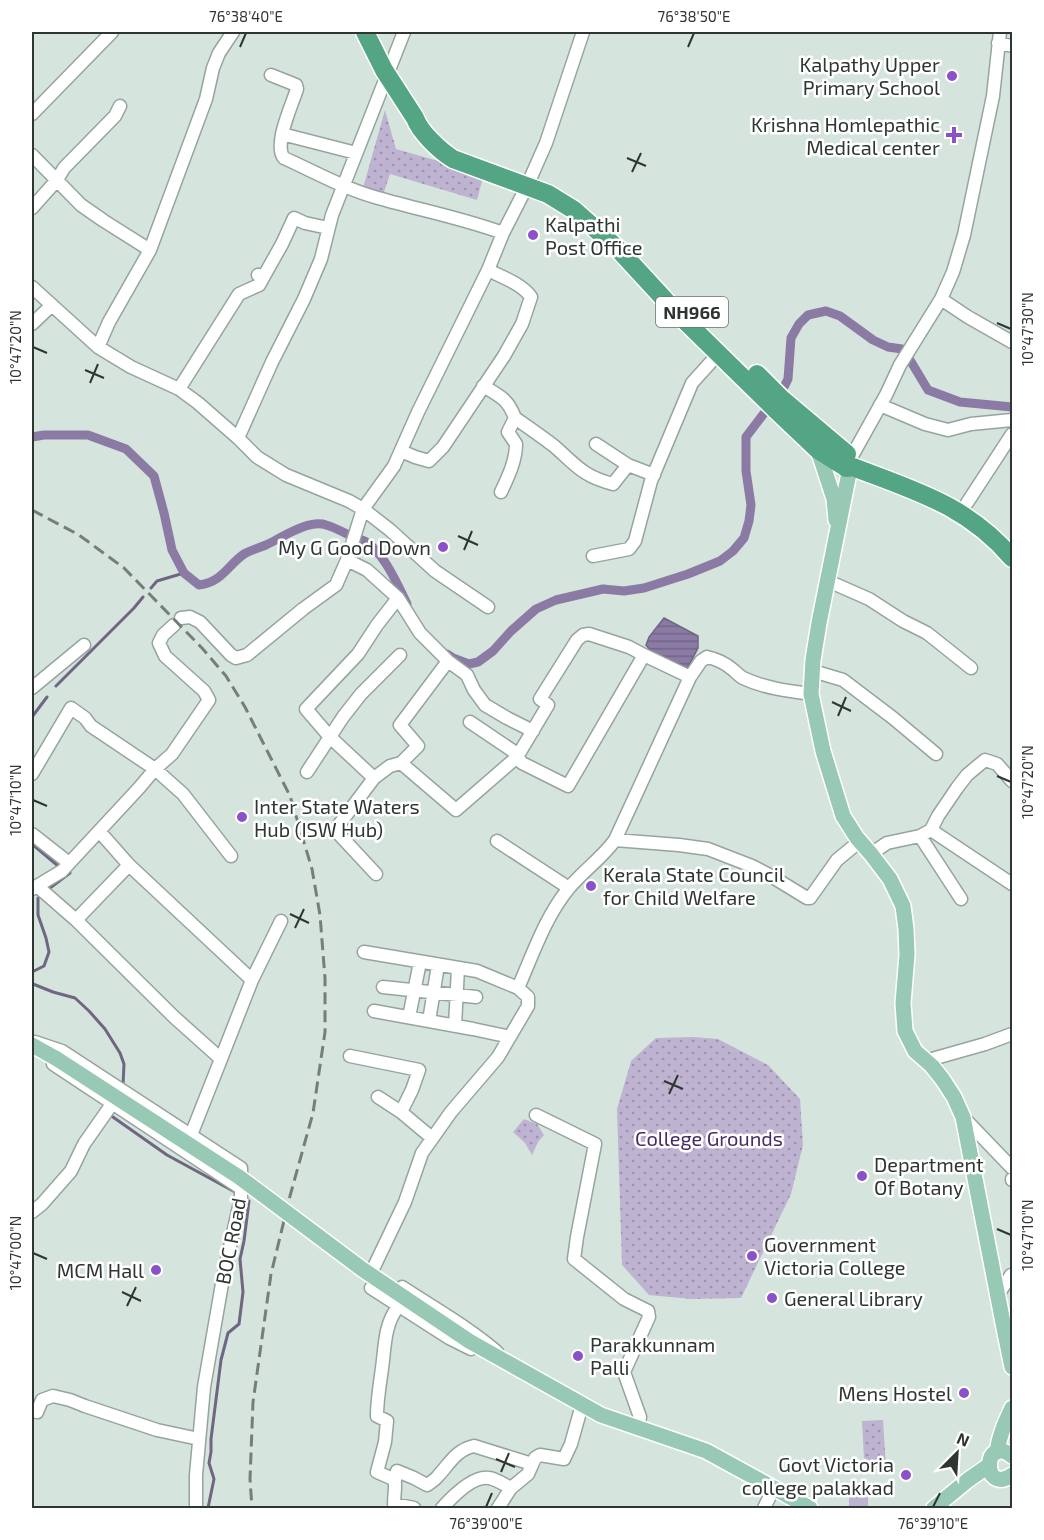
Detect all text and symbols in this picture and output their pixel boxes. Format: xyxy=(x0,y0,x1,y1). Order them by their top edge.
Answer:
text: 76°38'40"E xyxy=(209,7,283,25)
text: 76°38'50"E xyxy=(657,7,731,25)
place label: Kalpathy Upper Primary School xyxy=(800,52,940,99)
marker: Kalpathy Upper Primary School xyxy=(945,69,959,83)
place label: Krishna Homlepathic Medical center xyxy=(751,112,940,159)
marker: Krishna Homlepathic Medical center xyxy=(945,126,963,144)
place label: Kalpathi Post Office xyxy=(545,212,643,259)
marker: Kalpathi Post Office xyxy=(526,228,540,242)
text: 10°47'30"N xyxy=(1018,292,1036,366)
road number: NH966 xyxy=(656,297,728,327)
text: 10°47'20"N xyxy=(6,310,24,384)
place label: My G Good Down xyxy=(278,535,431,559)
marker: My G Good Down xyxy=(436,540,450,554)
text: 10°47'20"N xyxy=(1018,745,1036,819)
text: 10°47'10"N xyxy=(6,764,24,836)
place label: Inter State Waters Hub (ISW Hub) xyxy=(254,794,420,841)
marker: Inter State Waters Hub (ISW Hub) xyxy=(235,810,249,824)
place label: Kerala State Council for Child Welfare xyxy=(603,862,785,909)
marker: Kerala State Council for Child Welfare xyxy=(584,879,598,893)
park label: College Grounds xyxy=(635,1126,783,1150)
place label: Department Of Botany xyxy=(874,1152,984,1199)
marker: Department Of Botany xyxy=(855,1169,869,1183)
street label: BOC Road xyxy=(210,1196,250,1286)
text: 10°47'10"N xyxy=(1018,1199,1036,1271)
text: 10°47'00"N xyxy=(6,1216,24,1290)
place label: Government Victoria College xyxy=(764,1232,906,1279)
marker: Government Victoria College xyxy=(745,1249,759,1263)
place label: MCM Hall xyxy=(57,1258,144,1282)
marker: MCM Hall xyxy=(149,1263,163,1277)
place label: General Library xyxy=(784,1286,923,1310)
marker: General Library xyxy=(765,1291,779,1305)
place label: Parakkunnam Palli xyxy=(590,1332,715,1379)
marker: Parakkunnam Palli xyxy=(571,1349,585,1363)
place label: Mens Hostel xyxy=(838,1381,952,1405)
marker: Mens Hostel xyxy=(957,1386,971,1400)
north arrow xyxy=(927,1423,987,1483)
text: N xyxy=(954,1428,972,1450)
place label: Govt Victoria college palakkad xyxy=(742,1452,894,1499)
marker: Govt Victoria college palakkad xyxy=(899,1468,913,1482)
text: 76°39'00"E xyxy=(449,1514,523,1532)
text: 76°39'10"E xyxy=(898,1514,968,1532)

